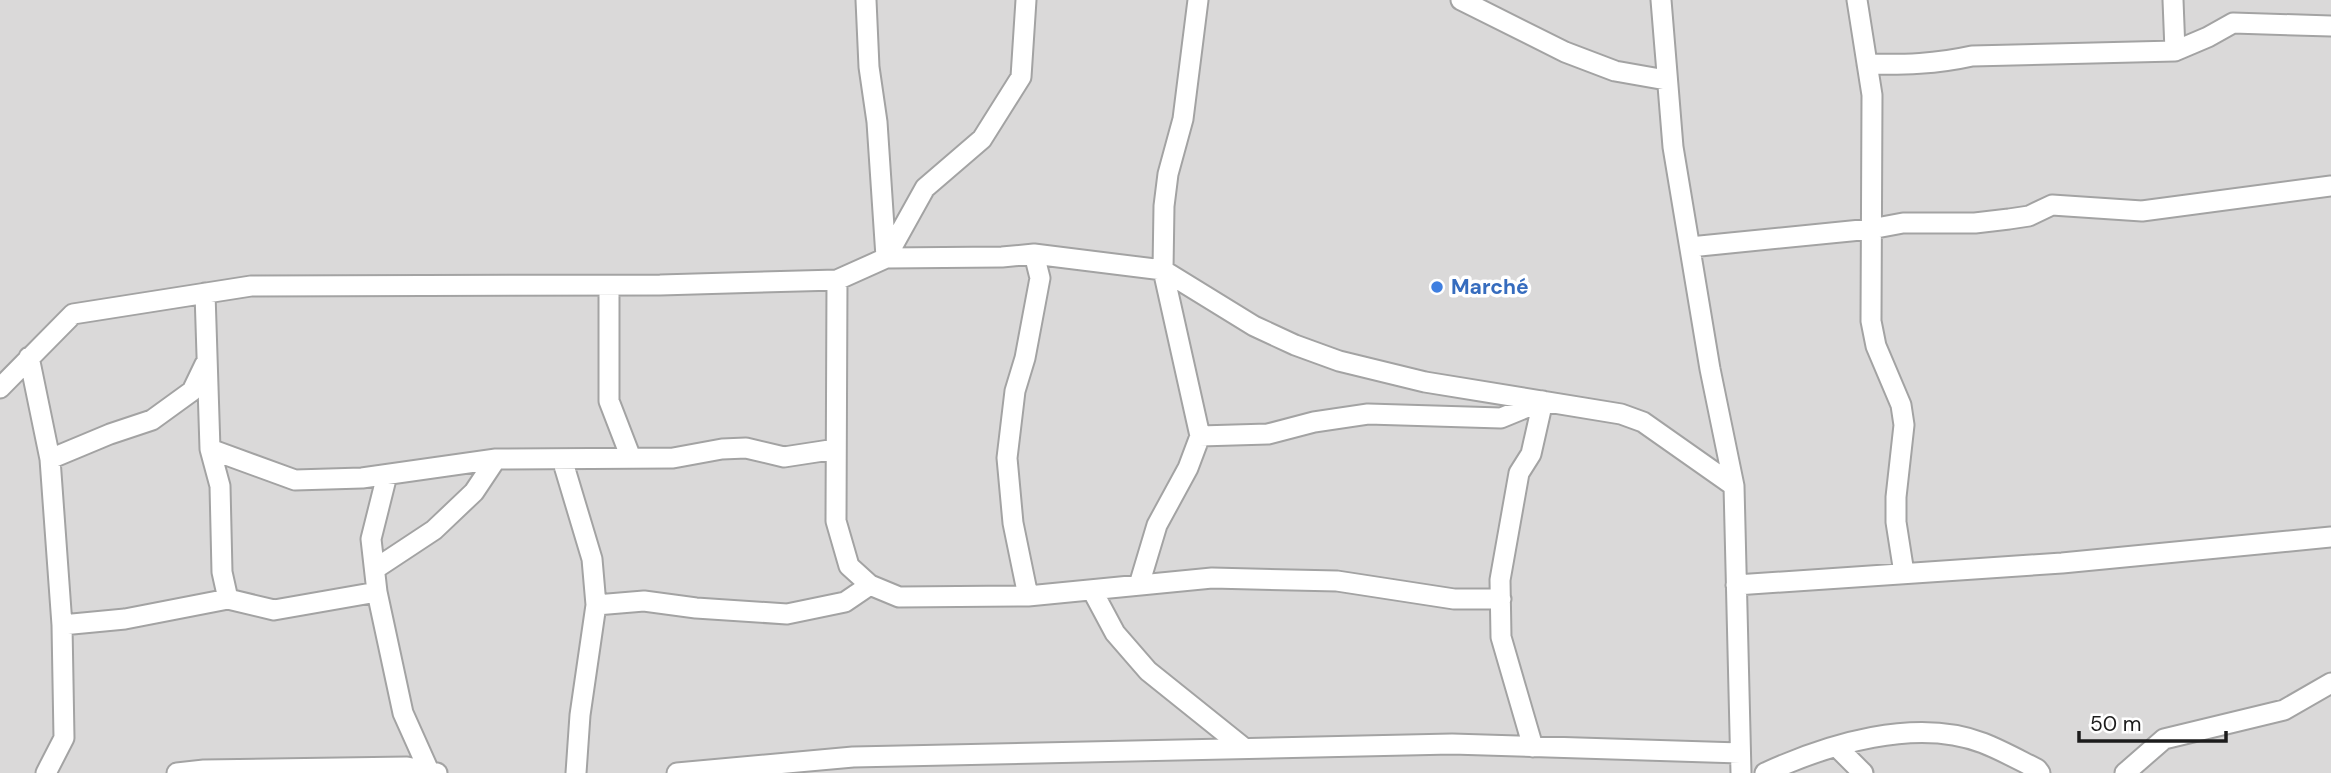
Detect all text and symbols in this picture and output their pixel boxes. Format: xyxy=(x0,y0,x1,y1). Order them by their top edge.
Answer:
place label: Marché xyxy=(1451,273,1529,301)
marker: Marché xyxy=(1429,279,1445,295)
scale bar xyxy=(2079,700,2226,744)
text: 50 m xyxy=(2090,710,2141,738)

